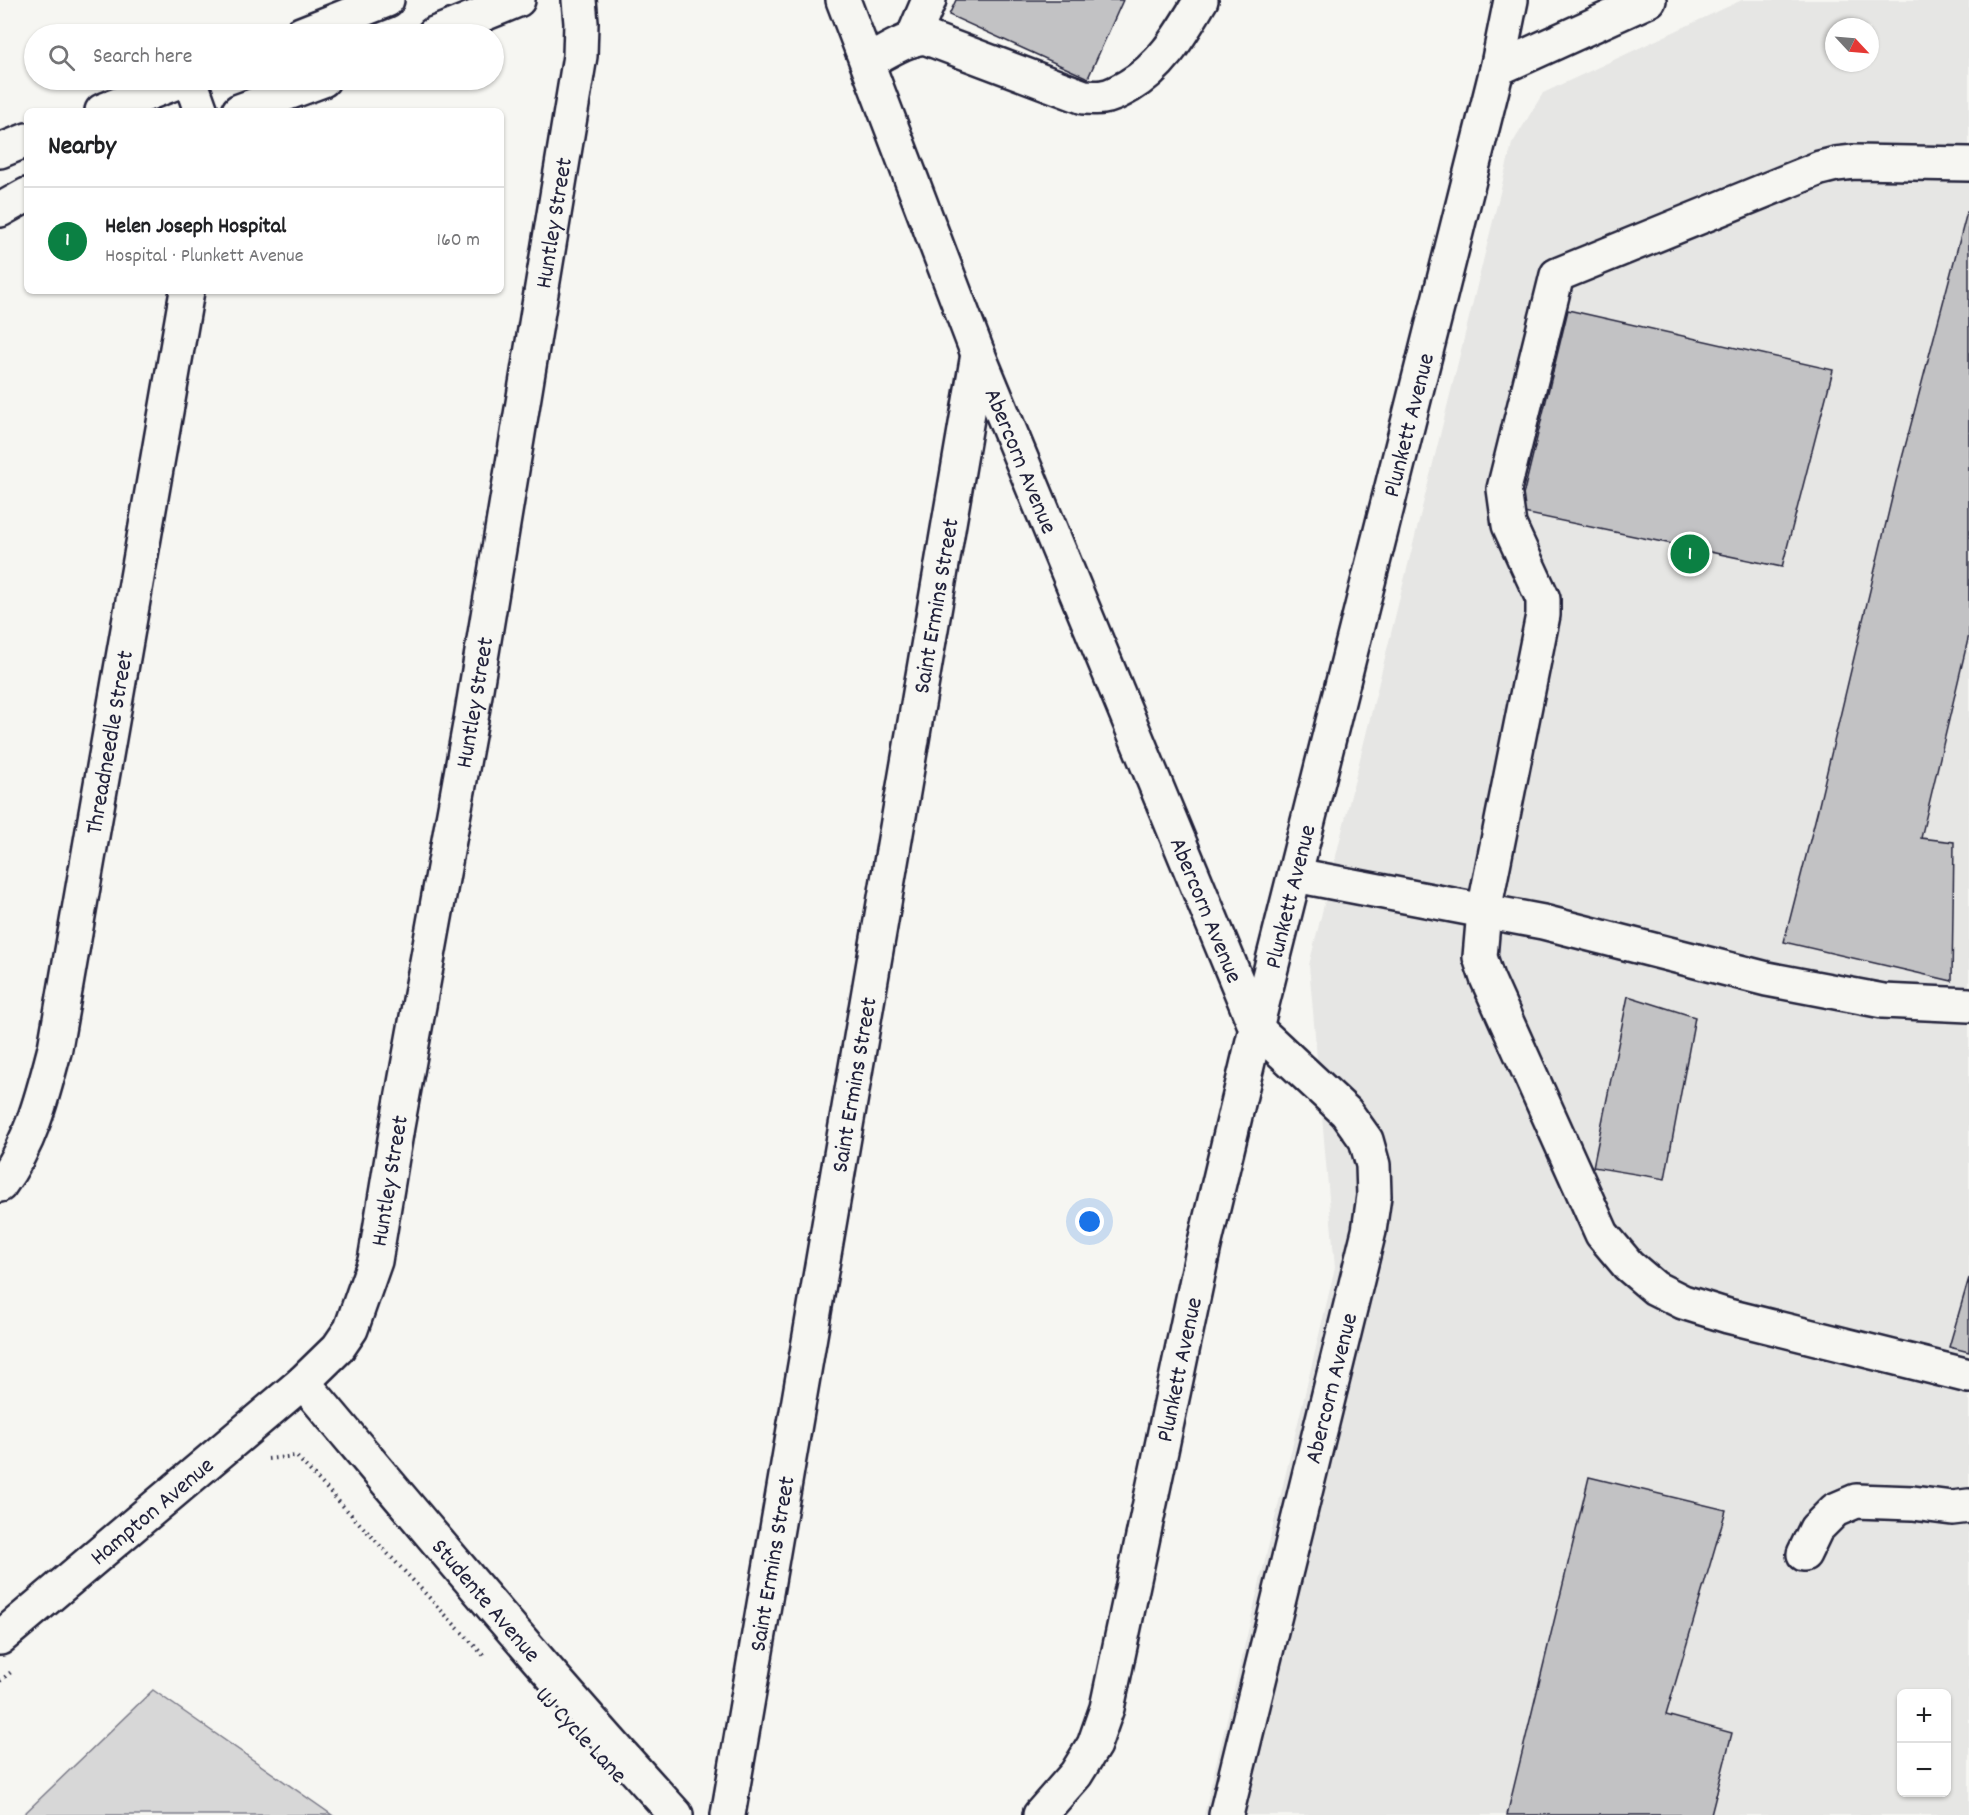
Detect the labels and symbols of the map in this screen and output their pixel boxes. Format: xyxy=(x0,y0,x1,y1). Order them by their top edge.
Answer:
north arrow xyxy=(1825,18,1879,72)
street label: Huntley Street xyxy=(528,155,583,291)
street label: Plunkett Avenue xyxy=(1376,350,1445,501)
street label: Abercorn Avenue xyxy=(974,384,1064,539)
street label: Saint Ermins Street xyxy=(906,516,970,696)
pin: 1 xyxy=(1670,532,1710,576)
street label: Huntley Street xyxy=(448,635,504,771)
street label: Threadneedle Street xyxy=(79,648,144,837)
street label: Plunkett Avenue xyxy=(1258,821,1326,973)
street label: Abercorn Avenue xyxy=(1159,833,1250,989)
street label: Saint Ermins Street xyxy=(824,995,888,1175)
street label: Huntley Street xyxy=(364,1113,419,1249)
your location xyxy=(1075,1207,1104,1236)
street label: Plunkett Avenue xyxy=(1149,1294,1213,1446)
street label: Abercorn Avenue xyxy=(1298,1310,1368,1468)
street label: Hampton Avenue xyxy=(84,1450,223,1575)
street label: Saint Ermins Street xyxy=(742,1474,806,1654)
street label: Studente Avenue xyxy=(422,1532,547,1671)
street label: UJ Cycle Lane xyxy=(526,1680,634,1792)

